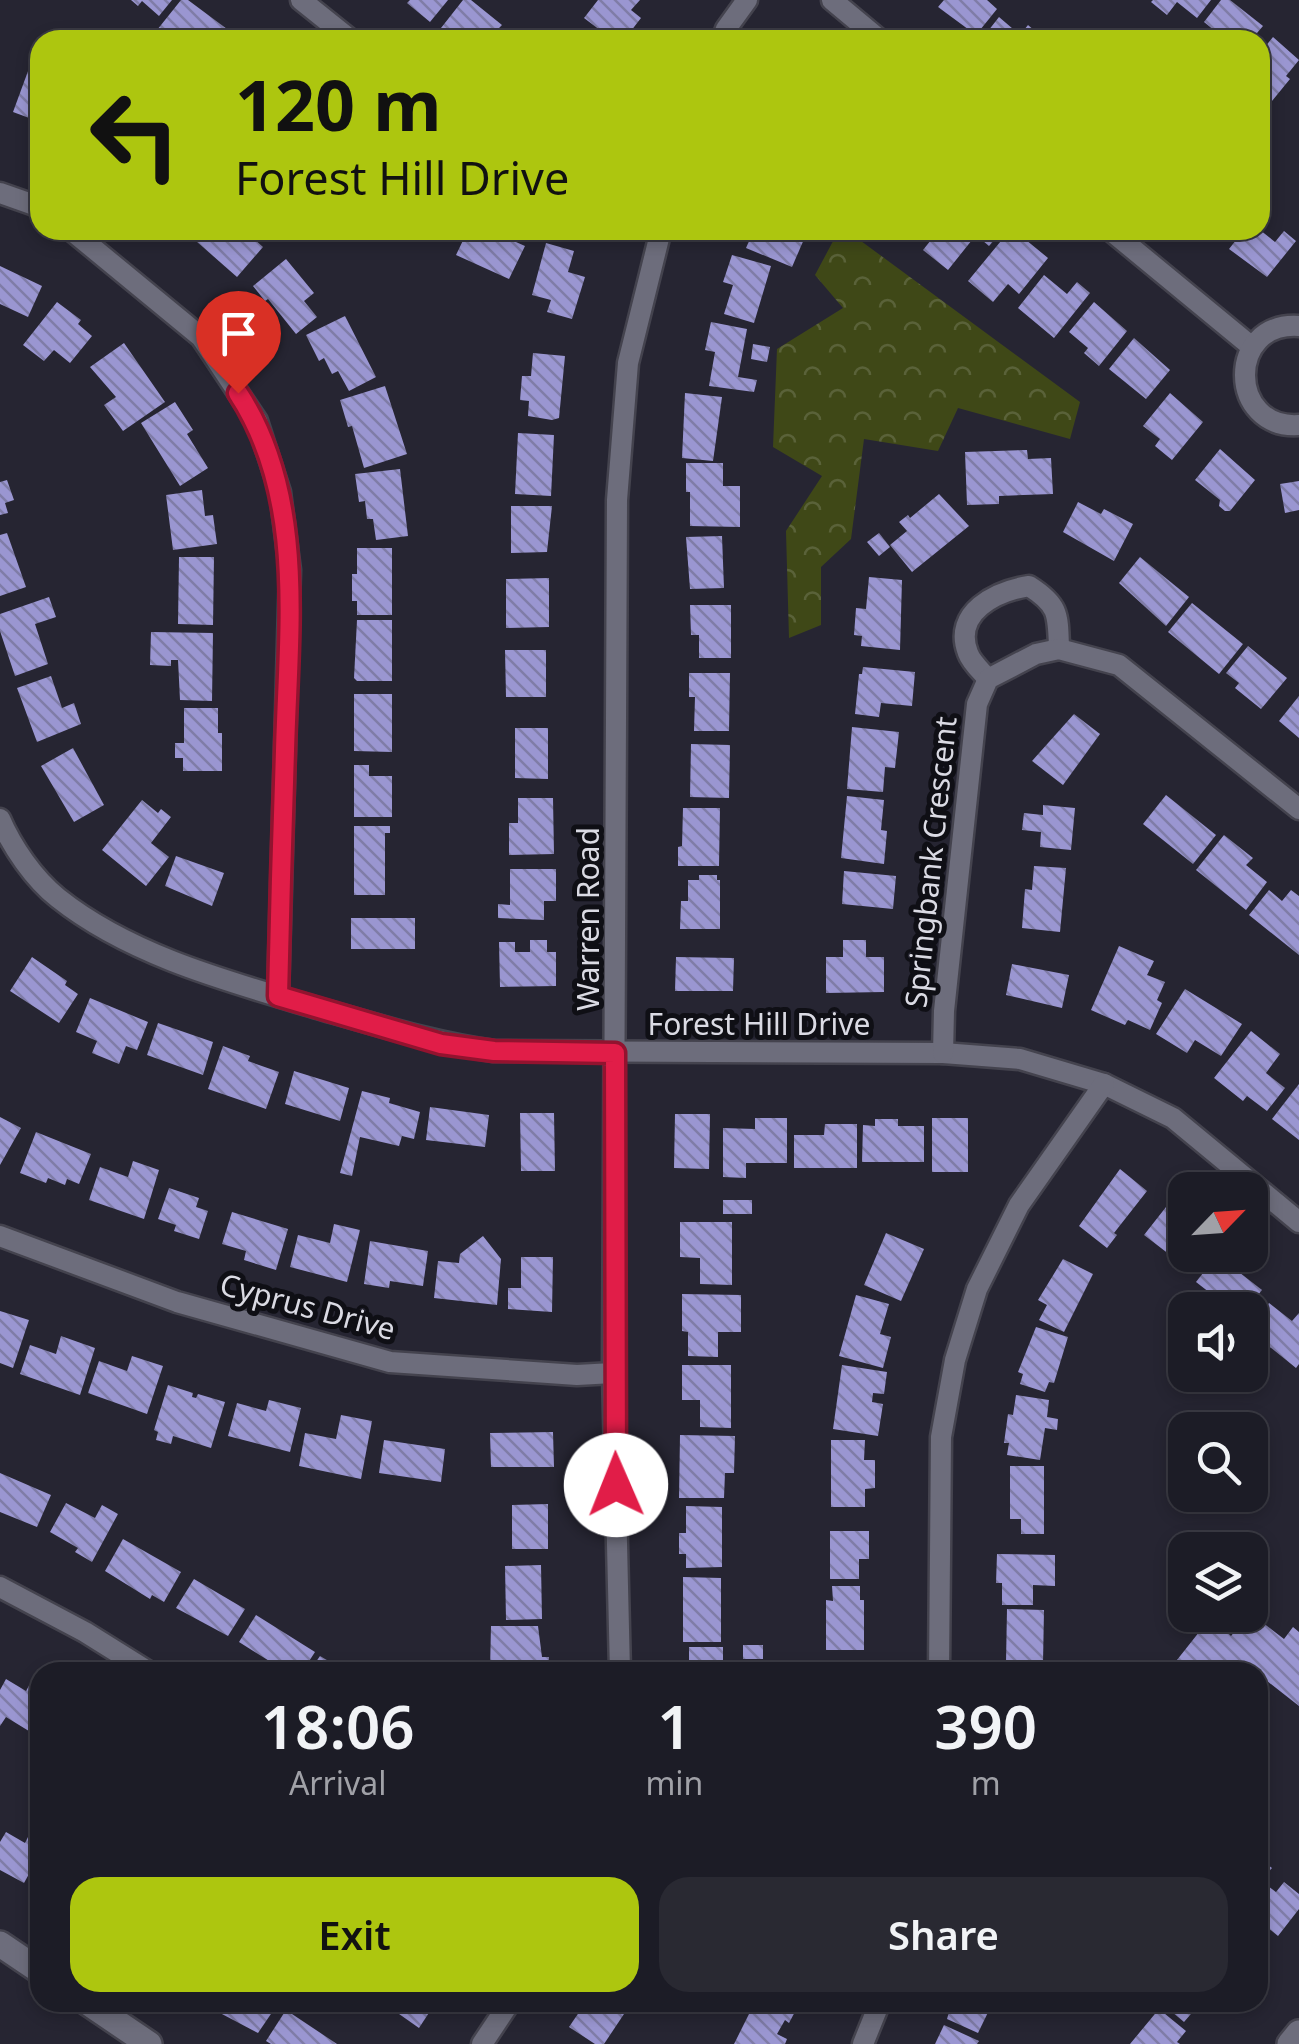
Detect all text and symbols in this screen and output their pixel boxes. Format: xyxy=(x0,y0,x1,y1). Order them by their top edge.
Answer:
text: 120 m xyxy=(235,56,442,152)
icon: left xyxy=(70,70,200,200)
text: Forest Hill Drive xyxy=(235,147,569,208)
pin xyxy=(196,291,281,394)
icon: arrive xyxy=(211,306,266,361)
street label: Springbank Crescent xyxy=(894,714,966,1010)
street label: Warren Road xyxy=(567,827,608,1011)
street label: Forest Hill Drive xyxy=(648,1003,870,1044)
north arrow xyxy=(1168,1172,1268,1272)
map controls xyxy=(1168,1172,1268,1632)
street label: Cyprus Drive xyxy=(216,1263,400,1349)
button: sound xyxy=(1168,1292,1268,1392)
button: search xyxy=(1168,1412,1268,1512)
position arrow xyxy=(564,1433,668,1537)
button: layers xyxy=(1168,1532,1268,1632)
text: 18:06 xyxy=(261,1685,415,1767)
text: 1 xyxy=(657,1685,692,1767)
text: 390 xyxy=(934,1685,1037,1767)
text: Arrival xyxy=(289,1761,387,1804)
text: min xyxy=(645,1761,703,1804)
text: m xyxy=(971,1761,1001,1804)
button: Exit xyxy=(70,1877,639,1992)
button: Share xyxy=(659,1877,1228,1992)

